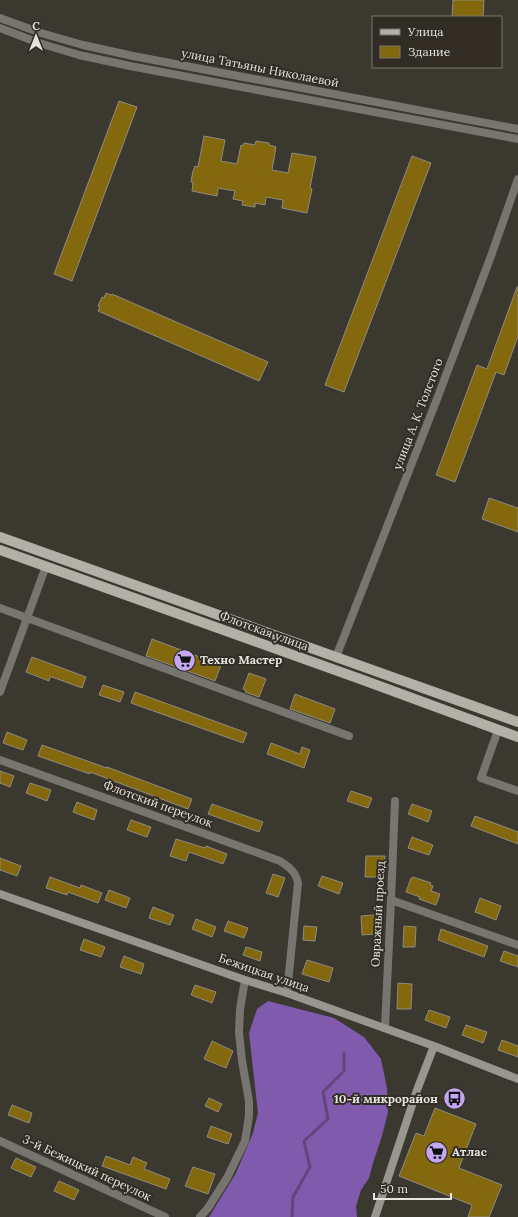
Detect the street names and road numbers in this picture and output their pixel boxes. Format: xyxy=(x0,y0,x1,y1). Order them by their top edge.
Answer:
street label: улица Татьяны Николаевой xyxy=(180,45,340,90)
street label: улица А. К. Толстого xyxy=(389,356,446,472)
street label: Флотская улица xyxy=(218,608,310,654)
street label: Флотский переулок xyxy=(101,777,215,830)
street label: Овражный проезд xyxy=(367,861,388,967)
street label: Бежицкая улица xyxy=(217,950,312,995)
street label: 3-й Бежицкий переулок xyxy=(20,1131,155,1204)

